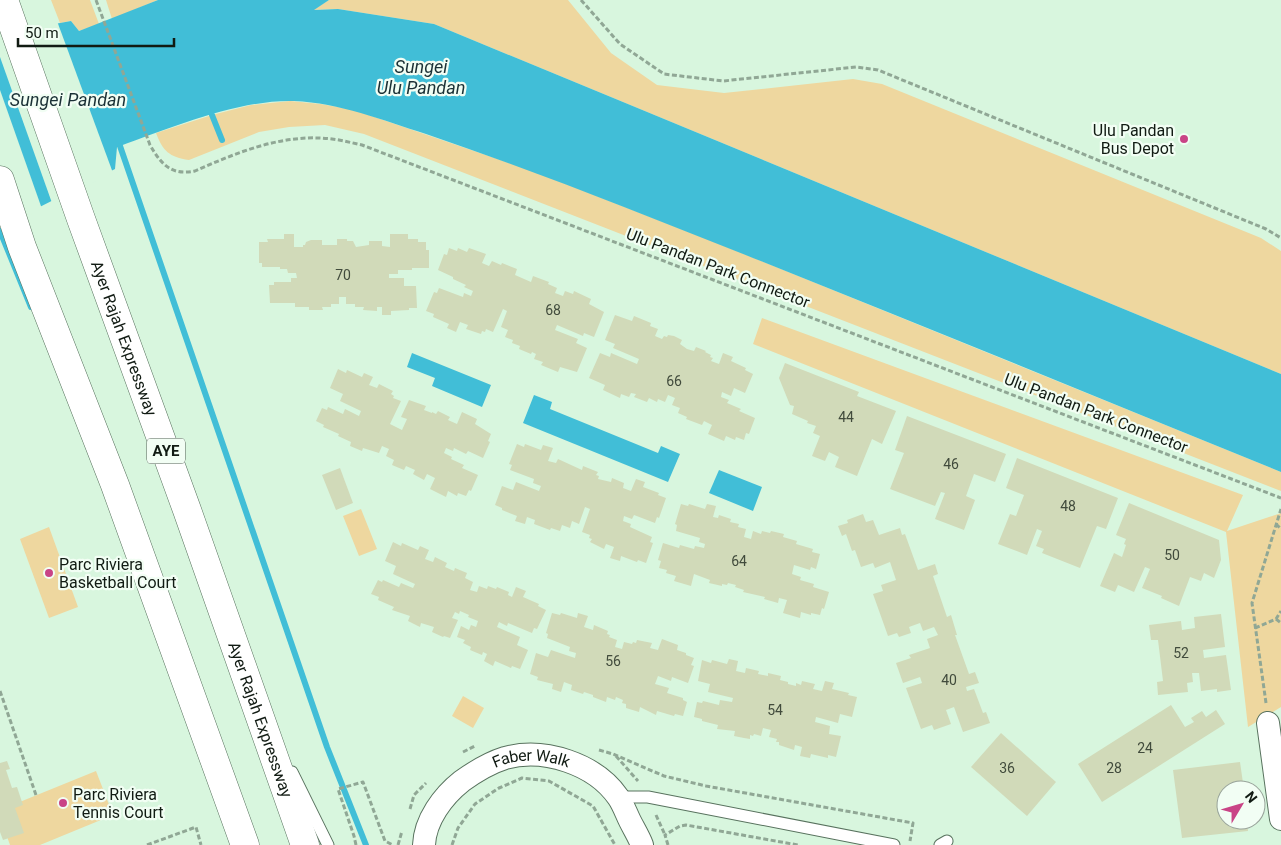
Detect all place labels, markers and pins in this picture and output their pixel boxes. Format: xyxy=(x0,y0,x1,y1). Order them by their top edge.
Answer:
place label: Ulu Pandan Bus Depot xyxy=(1093,121,1174,158)
marker: Ulu Pandan Bus Depot xyxy=(1178,133,1190,145)
place label: Parc Riviera Basketball Court xyxy=(59,555,176,592)
marker: Parc Riviera Basketball Court xyxy=(43,567,55,579)
place label: Parc Riviera Tennis Court xyxy=(73,785,163,822)
marker: Parc Riviera Tennis Court xyxy=(57,797,69,809)

